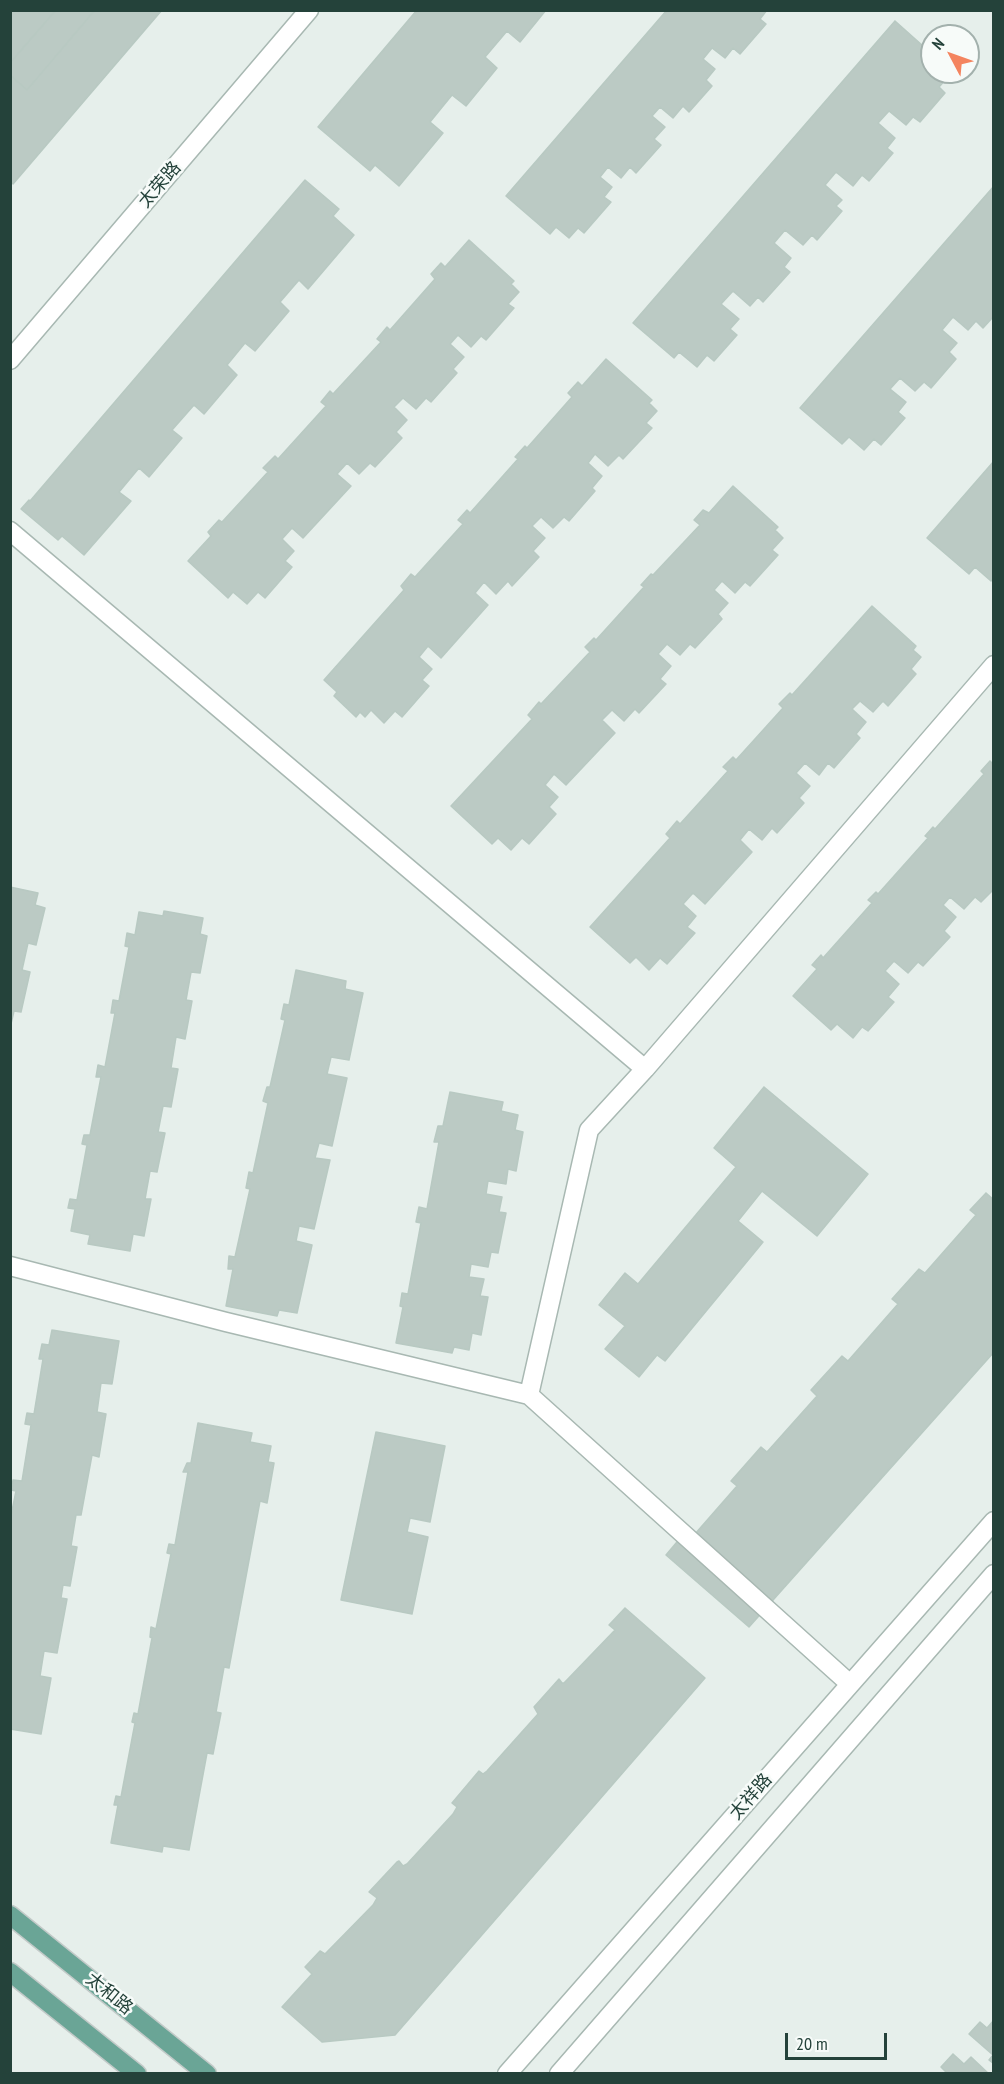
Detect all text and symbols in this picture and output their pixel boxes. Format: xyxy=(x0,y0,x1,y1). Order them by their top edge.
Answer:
north arrow xyxy=(920,24,980,84)
text: N xyxy=(928,34,948,53)
street label: 太荣路 xyxy=(134,158,186,212)
street label: 太祥路 xyxy=(725,1770,777,1824)
street label: 太和路 xyxy=(81,1969,137,2019)
scale bar xyxy=(788,2021,890,2059)
text: 20 m xyxy=(796,2032,828,2055)

